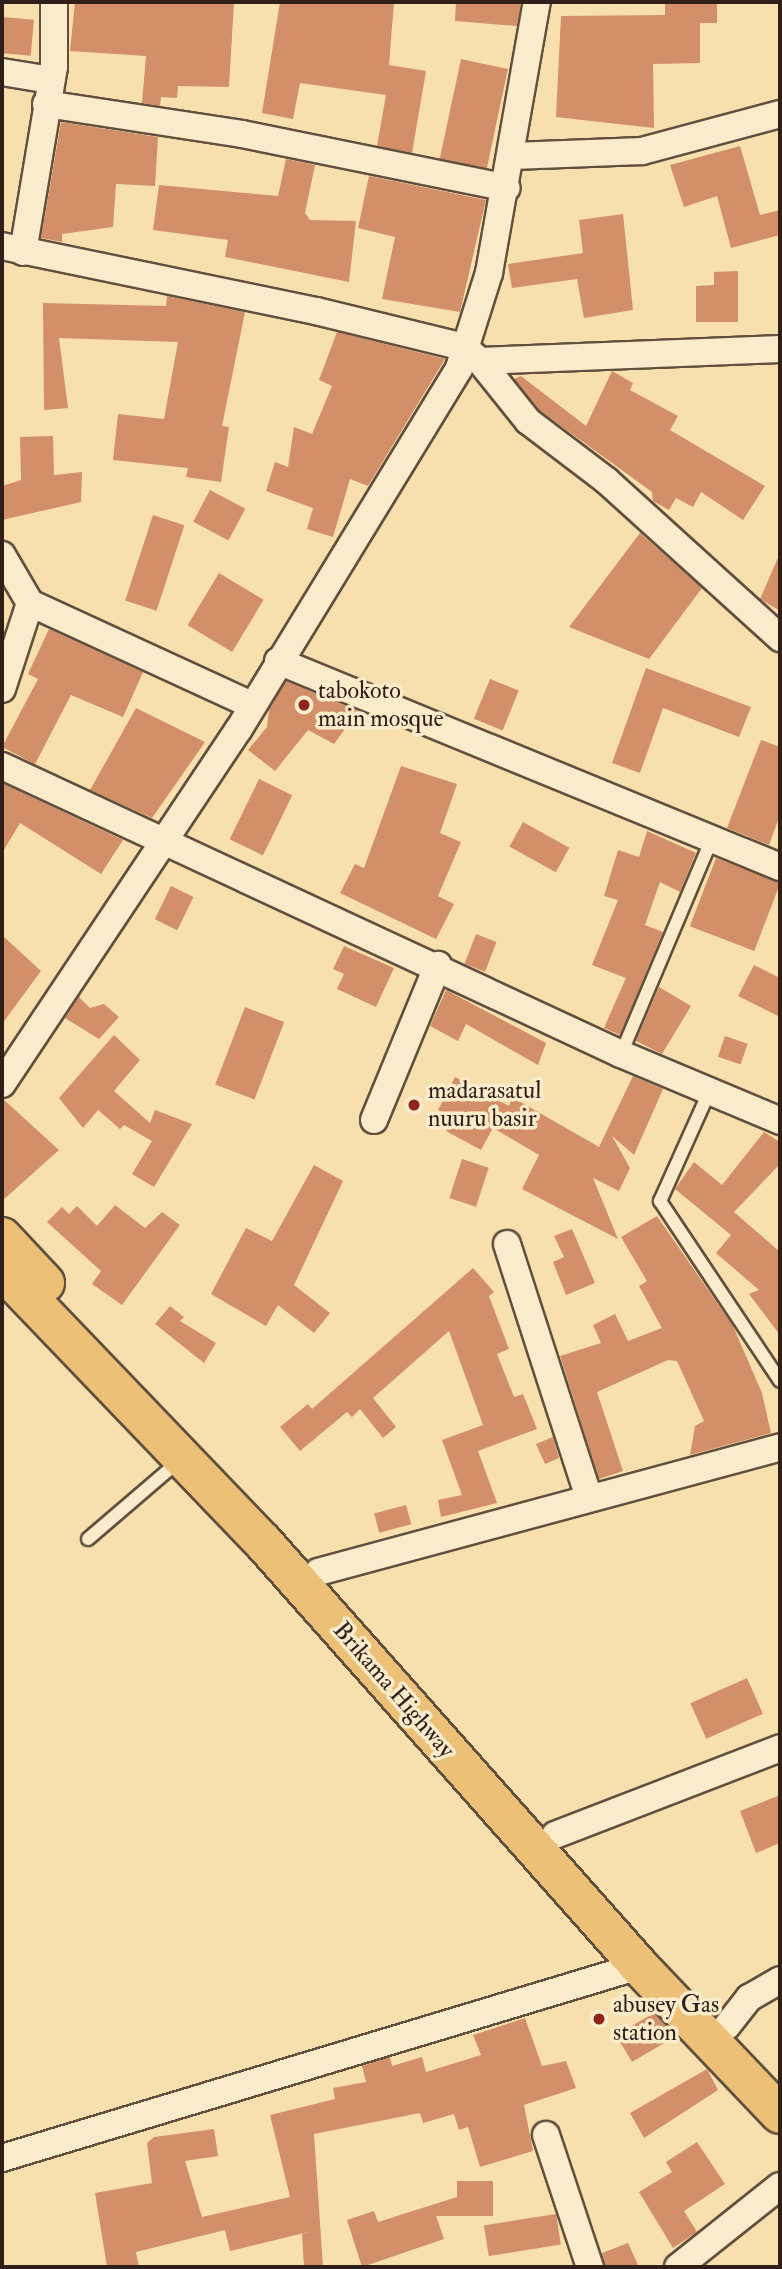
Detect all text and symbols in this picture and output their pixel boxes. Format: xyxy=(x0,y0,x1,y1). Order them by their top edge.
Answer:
place label: tabokoto main mosque xyxy=(318,677,444,733)
marker: tabokoto main mosque xyxy=(296,697,312,713)
place label: madarasatul nuuru basir xyxy=(428,1077,541,1133)
marker: madarasatul nuuru basir xyxy=(406,1097,422,1113)
street label: Brikama Highway xyxy=(327,1616,461,1764)
place label: abusey Gas station xyxy=(613,1991,719,2047)
marker: abusey Gas station xyxy=(591,2011,607,2027)

